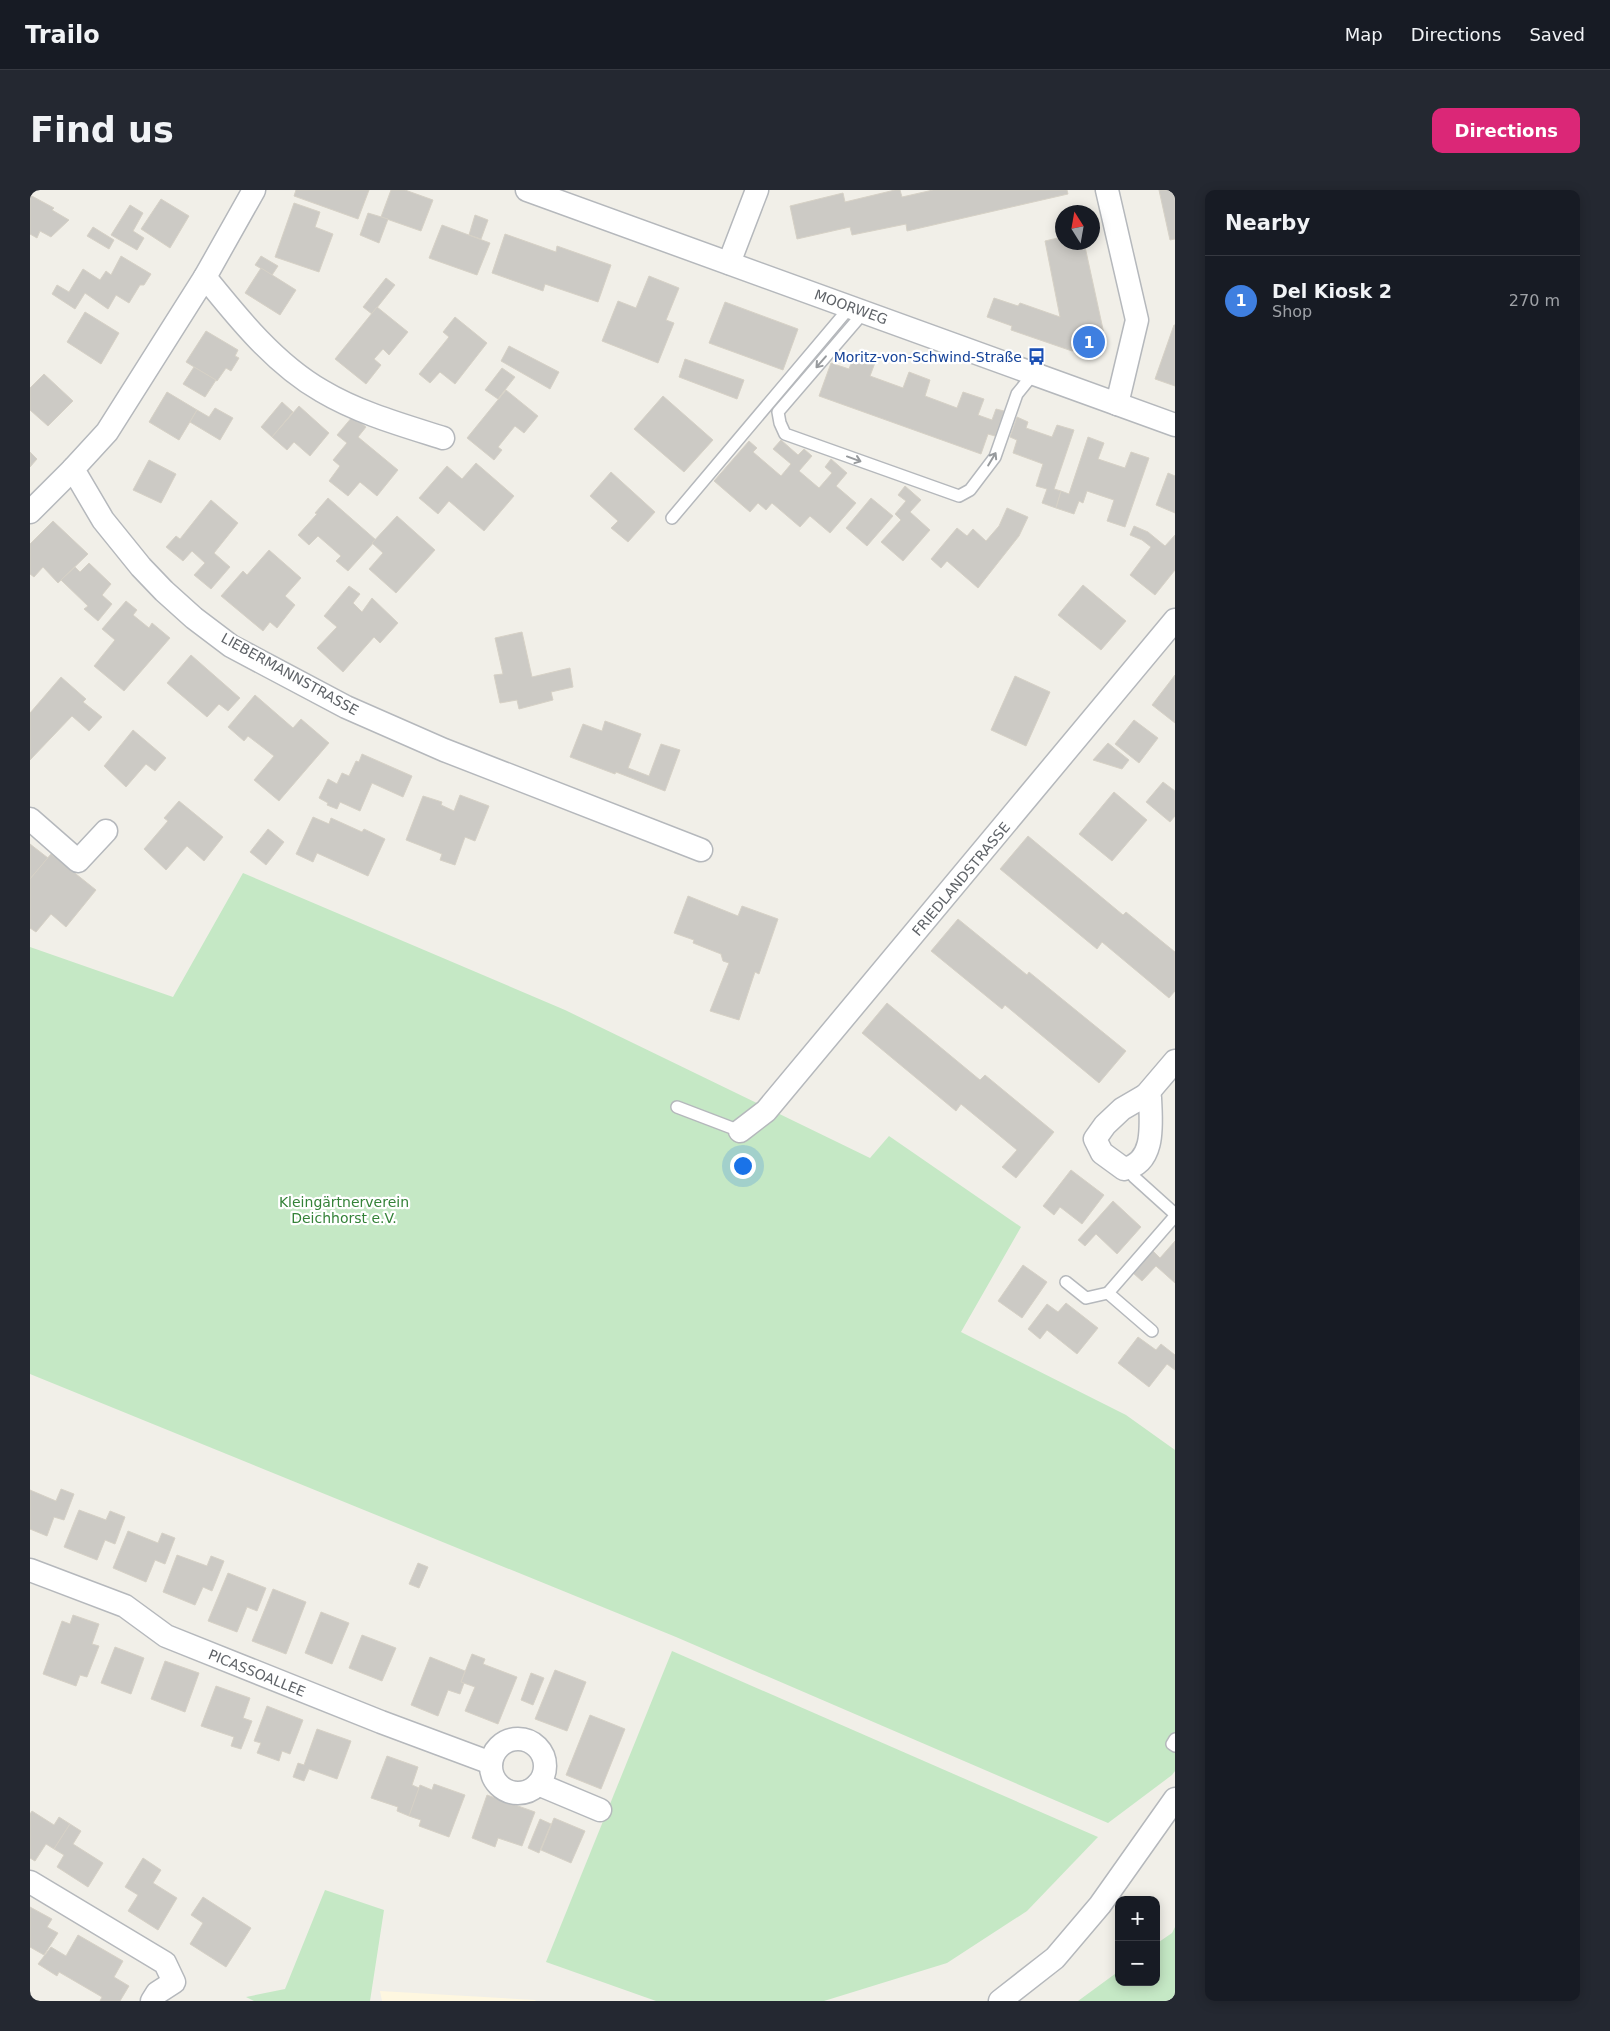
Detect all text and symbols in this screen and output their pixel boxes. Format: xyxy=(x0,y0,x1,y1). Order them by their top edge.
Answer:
text: Trailo xyxy=(25,21,100,49)
text: Map xyxy=(1345,24,1383,45)
text: Directions xyxy=(1411,24,1501,45)
text: Saved xyxy=(1529,24,1585,45)
button: Directions xyxy=(1432,108,1580,153)
text: Find us xyxy=(30,110,174,150)
north arrow xyxy=(1055,205,1100,250)
text: Nearby xyxy=(1225,211,1310,235)
text: Del Kiosk 2 xyxy=(1272,280,1392,302)
street label: MOORWEG xyxy=(812,286,890,328)
text: 1 xyxy=(1235,291,1247,310)
text: 270 m xyxy=(1509,291,1560,310)
text: Shop xyxy=(1272,302,1312,321)
pin: 1 xyxy=(1073,323,1105,361)
bus stop icon: Moritz-von-Schwind-Straße xyxy=(1026,347,1046,367)
place label: Moritz-von-Schwind-Straße xyxy=(834,349,1022,365)
one-way arrow xyxy=(815,356,826,369)
one-way arrow xyxy=(987,452,998,466)
one-way arrow xyxy=(846,455,861,464)
street label: LIEBERMANNSTRASSE xyxy=(219,630,361,718)
street label: FRIEDLANDSTRASSE xyxy=(909,819,1013,939)
your location xyxy=(730,1153,756,1179)
park label: Kleingärtnerverein Deichhorst e.V. xyxy=(279,1194,409,1226)
street label: PICASSOALLEE xyxy=(206,1646,308,1700)
map controls xyxy=(1115,1896,1160,1986)
button: + xyxy=(1115,1896,1160,1941)
button: − xyxy=(1115,1941,1160,1986)

